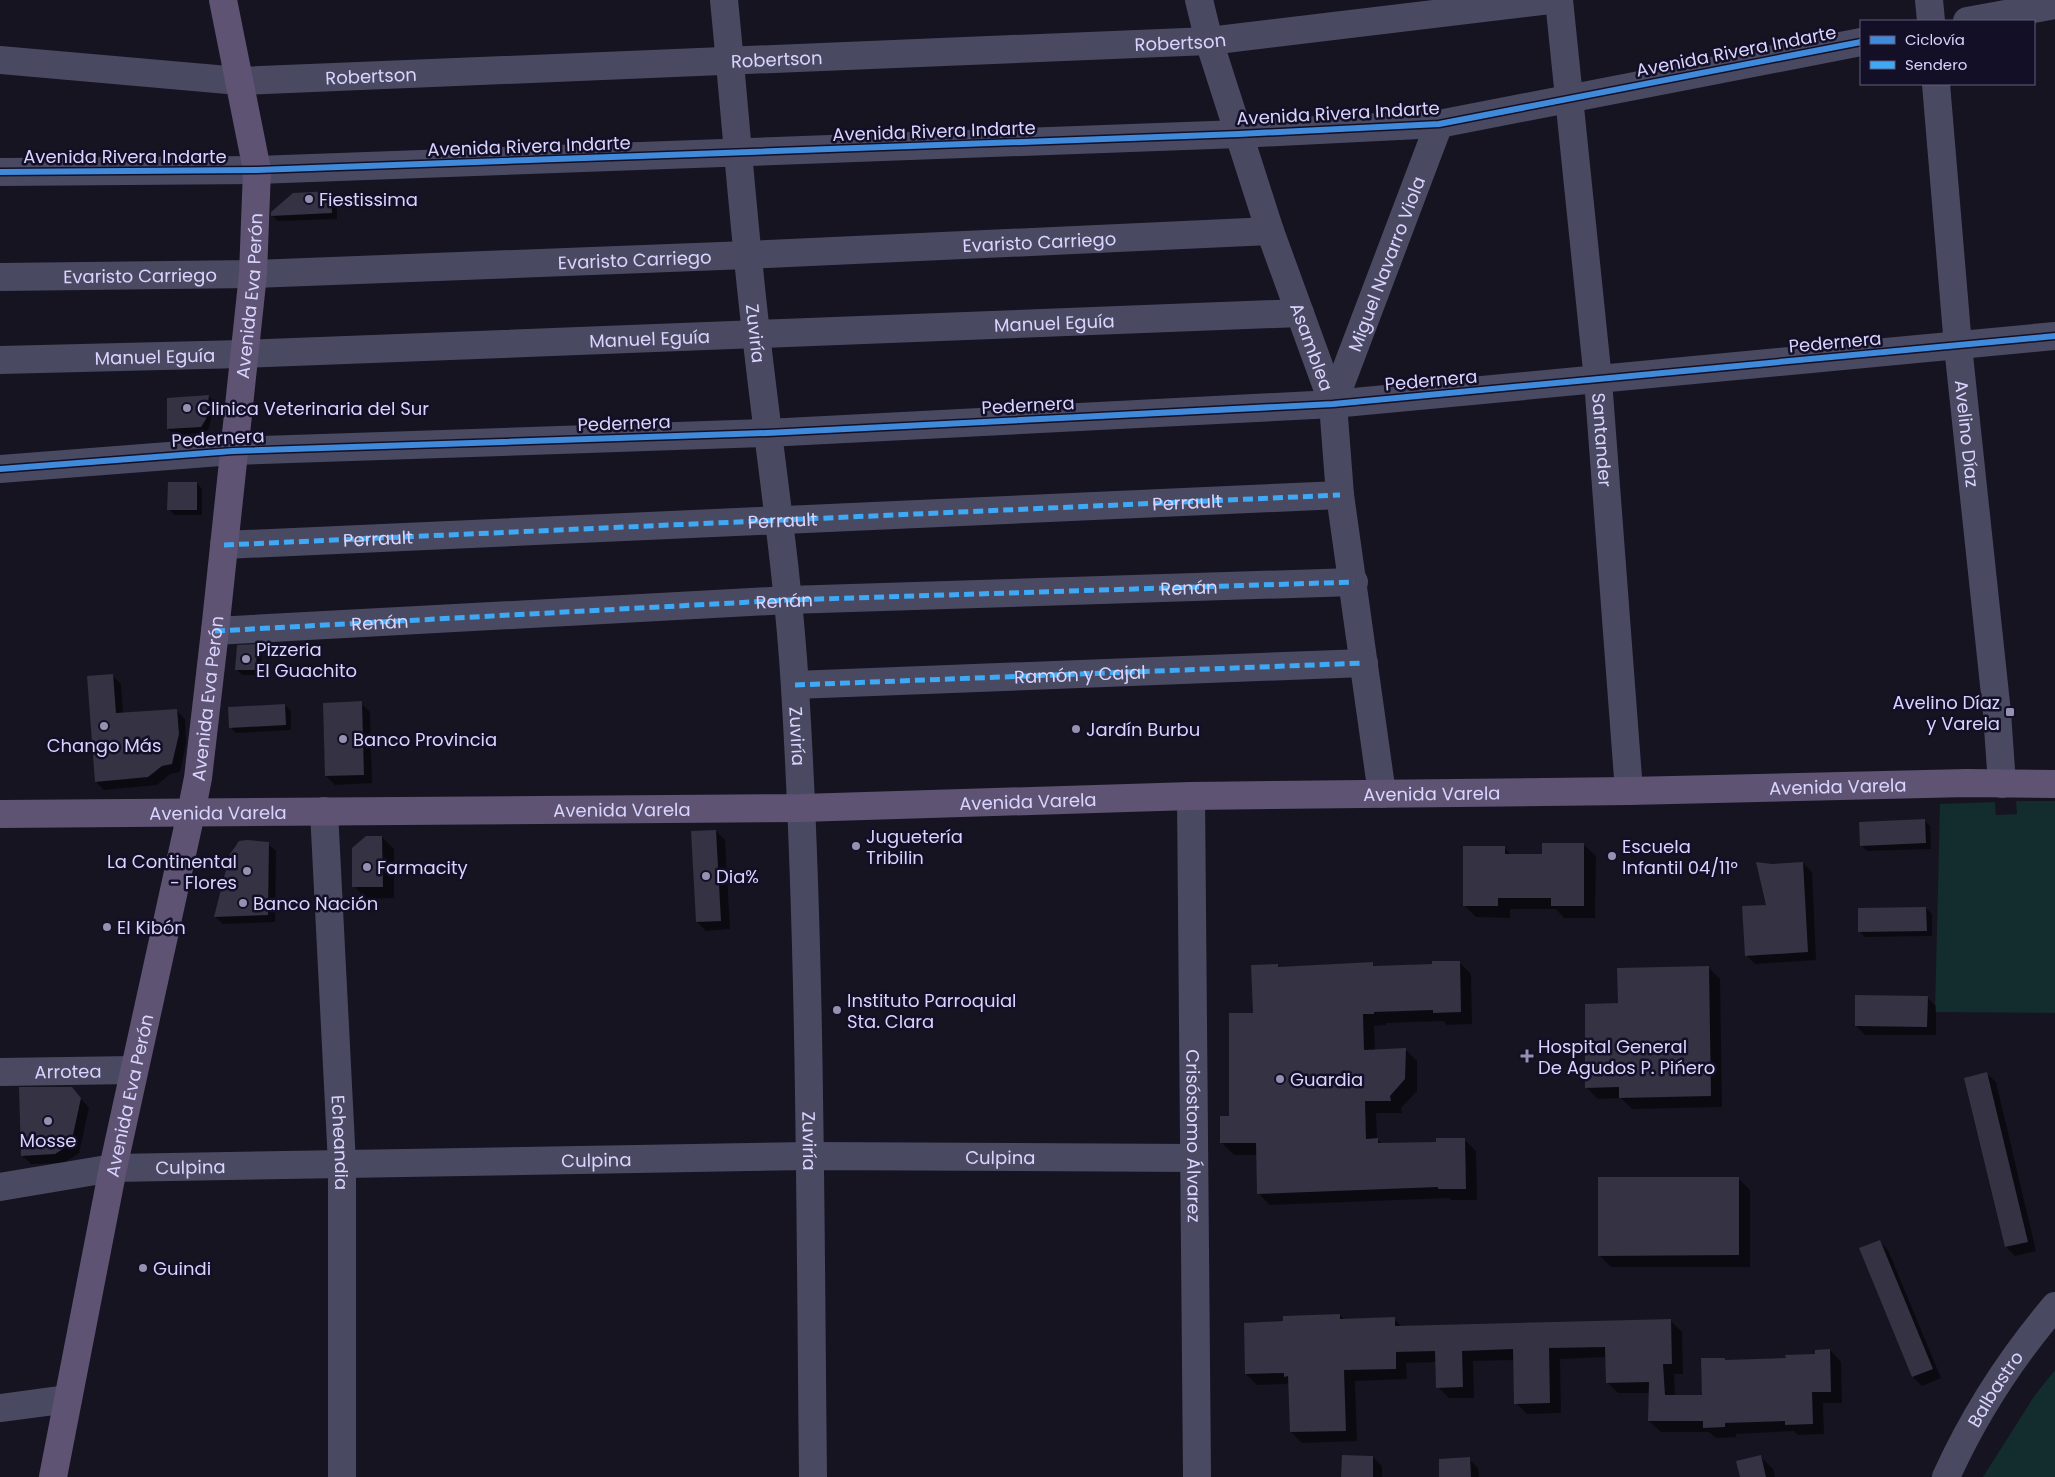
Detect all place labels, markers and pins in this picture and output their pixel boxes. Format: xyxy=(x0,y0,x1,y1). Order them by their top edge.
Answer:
place label: Fiestissima xyxy=(319,187,418,212)
marker: Fiestissima xyxy=(303,193,315,205)
place label: Clinica Veterinaria del Sur xyxy=(197,396,429,421)
marker: Clinica Veterinaria del Sur xyxy=(181,402,193,414)
place label: Pizzeria El Guachito xyxy=(256,637,357,683)
marker: Pizzeria El Guachito xyxy=(240,653,252,665)
place label: Avelino Díaz y Varela xyxy=(1892,690,2000,736)
marker: Avelino Díaz y Varela xyxy=(2004,706,2016,718)
place label: Jardín Burbu xyxy=(1086,717,1200,742)
marker: Chango Más xyxy=(98,720,110,732)
marker: Jardín Burbu xyxy=(1070,723,1082,735)
place label: Banco Provincia xyxy=(353,727,497,752)
place label: Chango Más xyxy=(47,733,161,758)
marker: Banco Provincia xyxy=(337,733,349,745)
place label: Juguetería Tribilin xyxy=(866,824,963,870)
place label: Escuela Infantil 04/11° xyxy=(1622,834,1738,880)
marker: Juguetería Tribilin xyxy=(850,840,862,852)
place label: La Continental - Flores xyxy=(107,849,237,895)
marker: Escuela Infantil 04/11° xyxy=(1606,850,1618,862)
place label: Farmacity xyxy=(377,855,468,880)
marker: Farmacity xyxy=(361,861,373,873)
place label: Dia% xyxy=(716,864,759,889)
marker: La Continental - Flores xyxy=(241,865,253,877)
marker: Dia% xyxy=(700,870,712,882)
place label: Banco Nación xyxy=(253,891,378,916)
marker: Banco Nación xyxy=(237,897,249,909)
place label: El Kibón xyxy=(117,915,186,940)
marker: El Kibón xyxy=(101,921,113,933)
place label: Instituto Parroquial Sta. Clara xyxy=(847,988,1017,1034)
marker: Instituto Parroquial Sta. Clara xyxy=(831,1004,843,1016)
place label: Hospital General De Agudos P. Pińero xyxy=(1538,1034,1715,1080)
marker: Hospital General De Agudos P. Pińero xyxy=(1520,1049,1534,1063)
place label: Guardia xyxy=(1290,1067,1363,1092)
marker: Guardia xyxy=(1274,1073,1286,1085)
marker: Mosse xyxy=(42,1115,54,1127)
place label: Mosse xyxy=(20,1128,76,1153)
place label: Guindi xyxy=(153,1256,211,1281)
marker: Guindi xyxy=(137,1262,149,1274)

